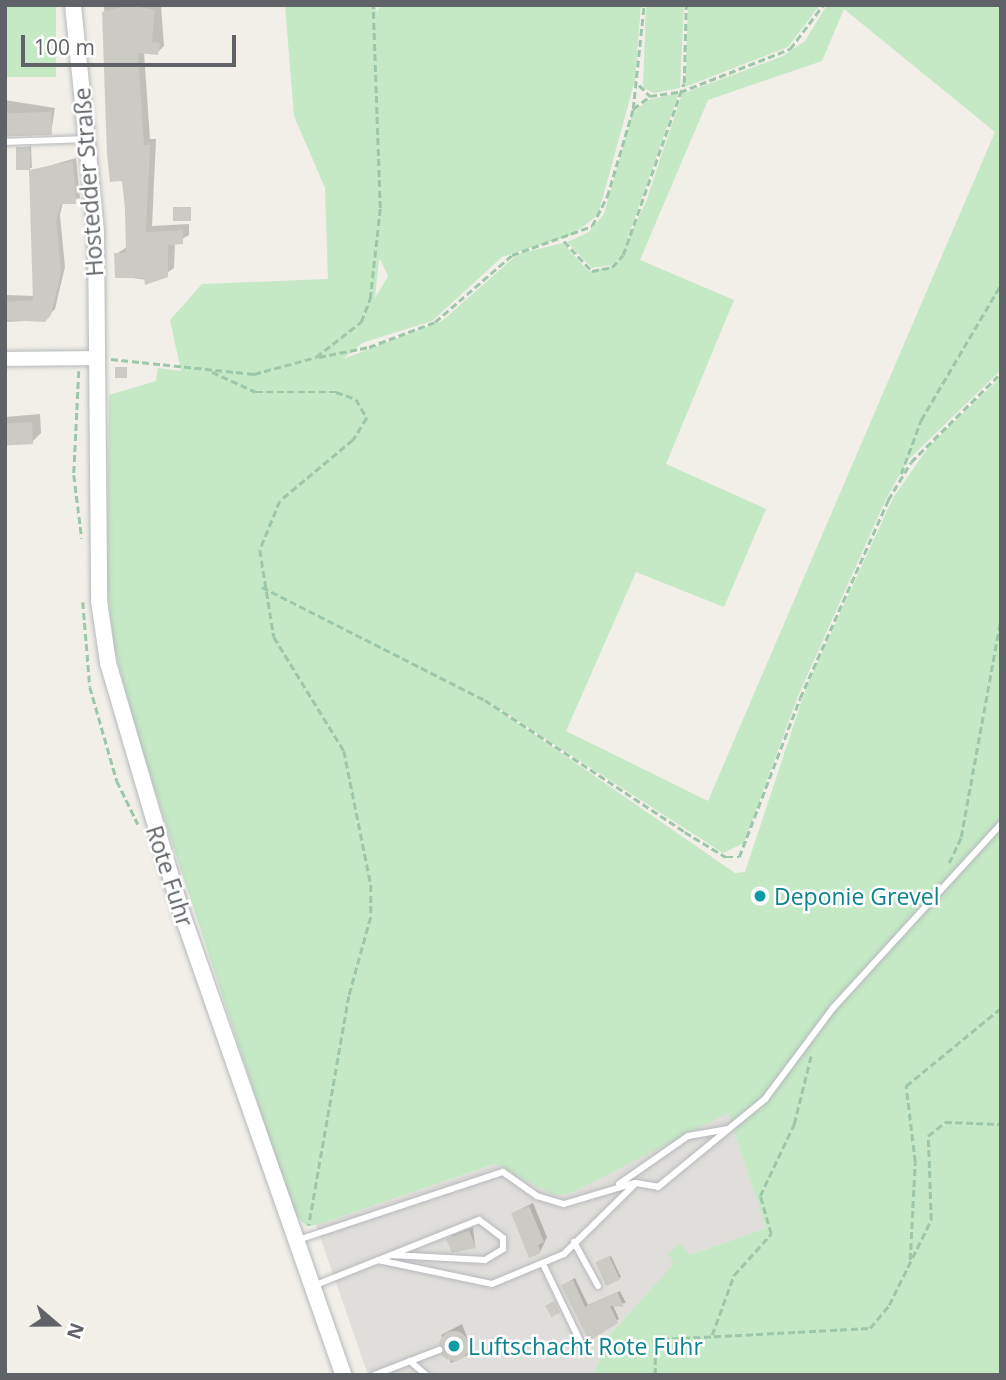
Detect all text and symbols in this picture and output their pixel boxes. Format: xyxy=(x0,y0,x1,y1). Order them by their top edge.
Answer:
scale bar xyxy=(24,21,240,65)
text: 100 m xyxy=(34,33,95,61)
street label: Hostedder Straße xyxy=(68,87,108,277)
street label: Rote Fuhr xyxy=(141,822,199,930)
place label: Deponie Grevel xyxy=(774,882,940,910)
marker: Deponie Grevel xyxy=(752,888,768,904)
north arrow xyxy=(21,1289,91,1359)
text: N xyxy=(61,1319,91,1343)
place label: Luftschacht Rote Fuhr xyxy=(468,1332,703,1360)
marker: Luftschacht Rote Fuhr xyxy=(446,1338,462,1354)

